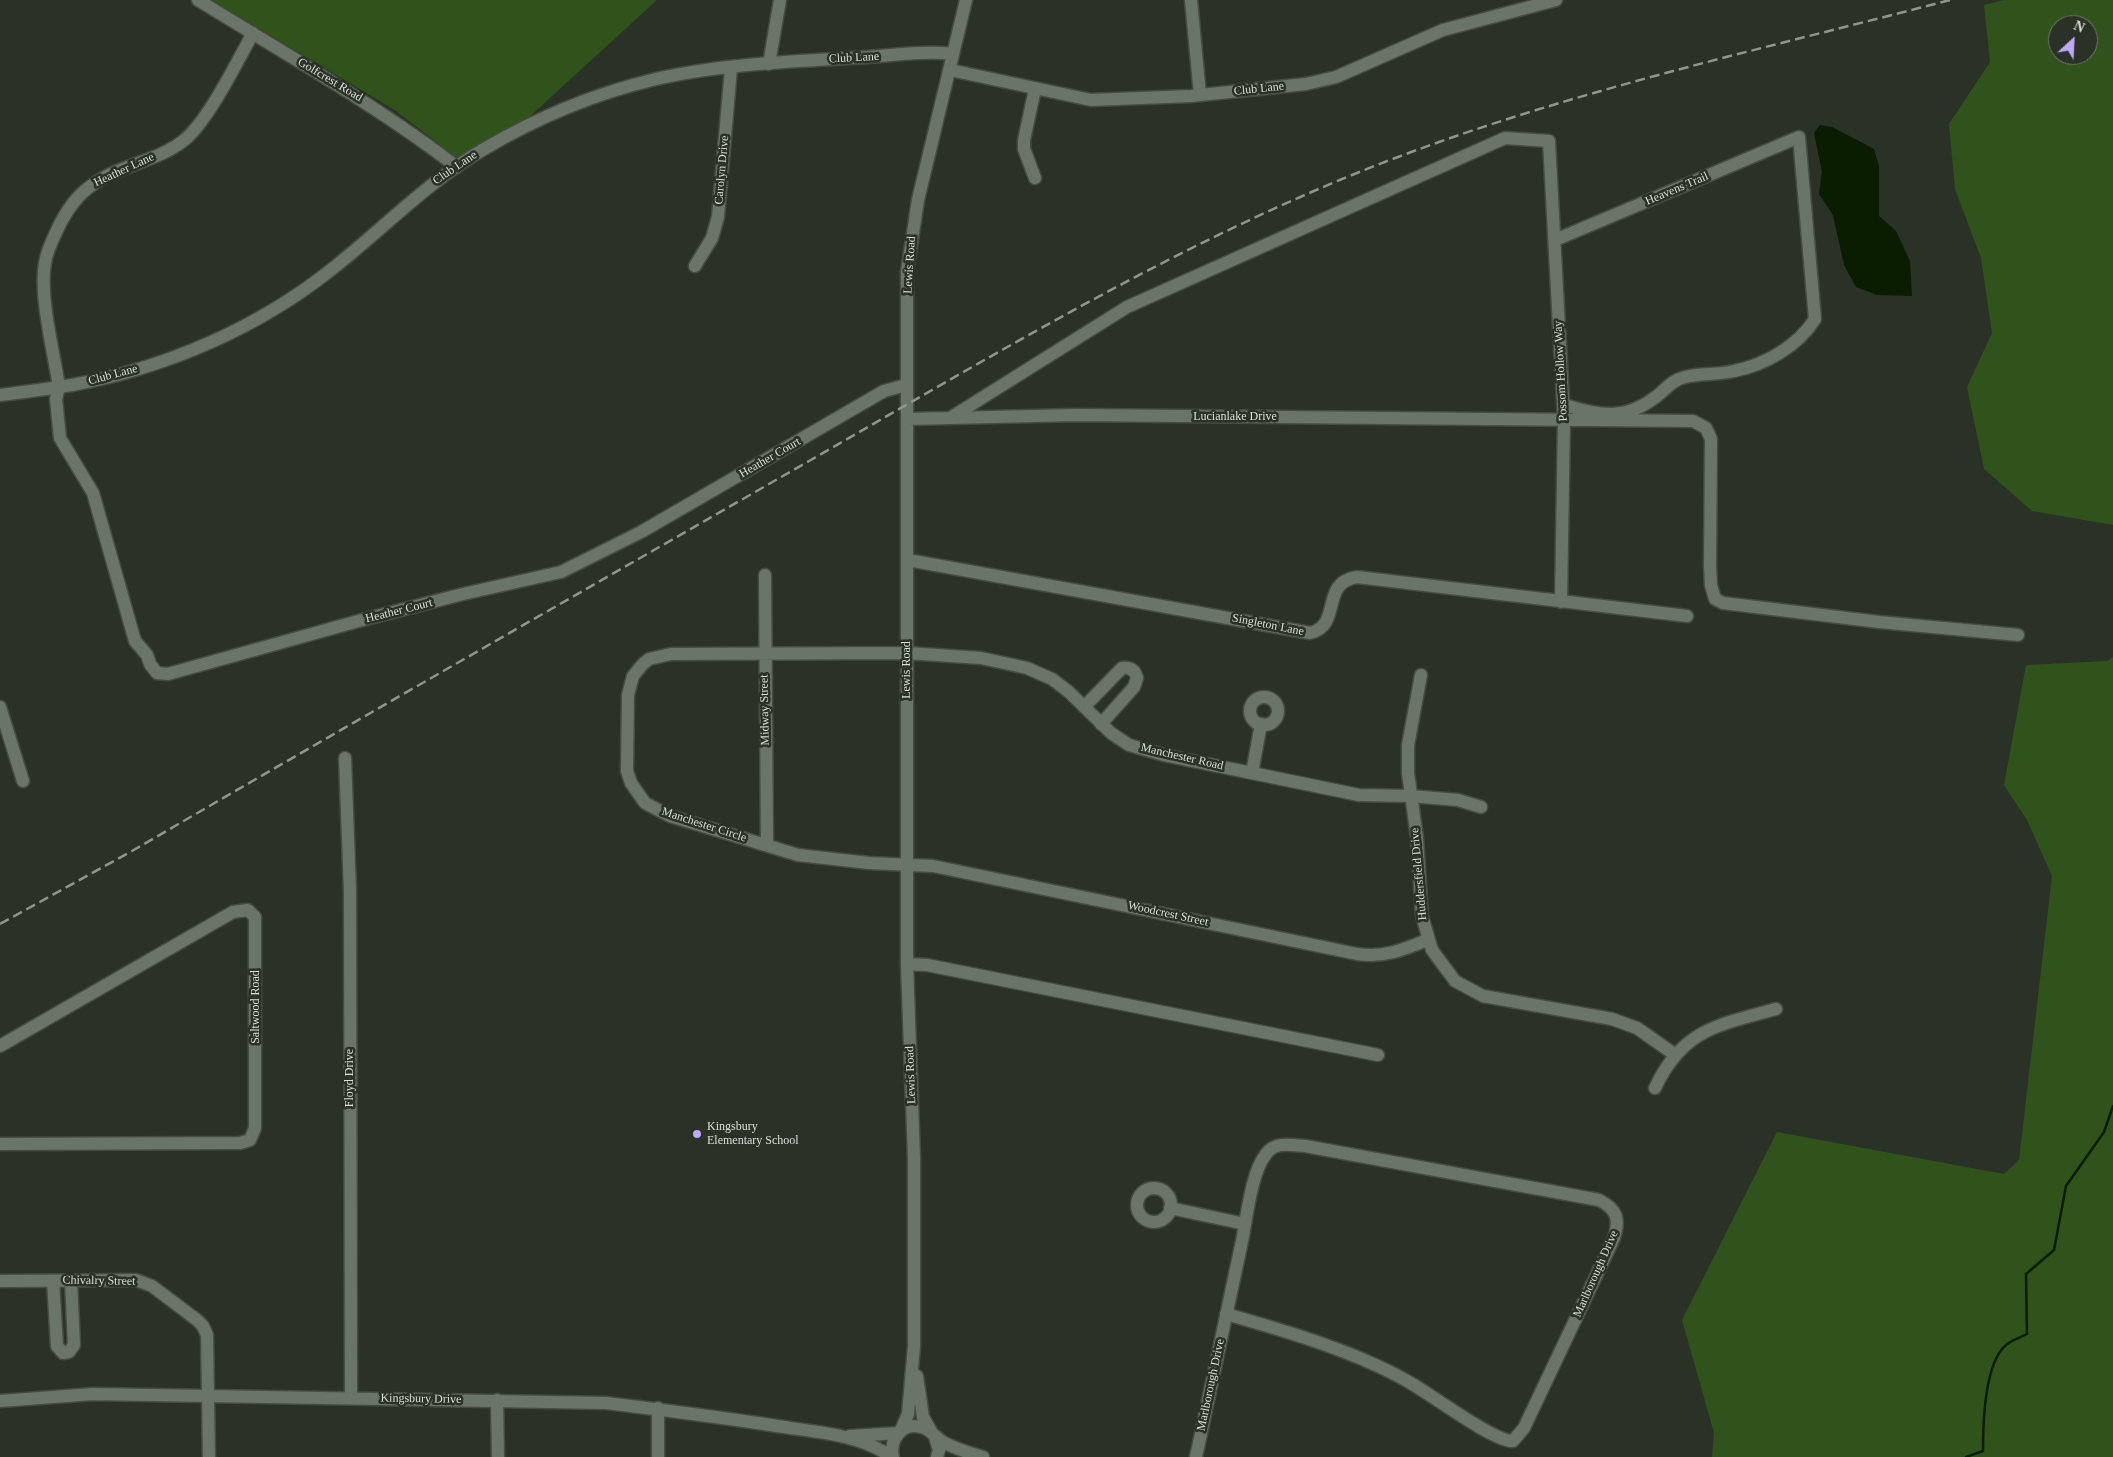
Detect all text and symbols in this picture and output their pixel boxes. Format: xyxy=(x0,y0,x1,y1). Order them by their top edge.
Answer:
north arrow xyxy=(2048,15,2098,65)
text: N xyxy=(2071,18,2087,36)
street label: Club Lane xyxy=(828,49,880,67)
street label: Golfcrest Road xyxy=(295,55,365,105)
street label: Club Lane xyxy=(1233,79,1285,99)
street label: Carolyn Drive xyxy=(712,135,732,205)
street label: Club Lane xyxy=(430,148,480,188)
street label: Heather Lane xyxy=(92,150,156,190)
street label: Heavens Trail xyxy=(1643,169,1711,209)
street label: Lewis Road xyxy=(901,236,919,294)
street label: Possom Hollow Way xyxy=(1551,320,1571,422)
street label: Club Lane xyxy=(87,362,139,388)
street label: Lucianlake Drive xyxy=(1193,410,1277,424)
street label: Heather Court xyxy=(737,435,803,481)
street label: Heather Court xyxy=(364,596,434,626)
street label: Singleton Lane xyxy=(1231,611,1305,639)
street label: Lewis Road xyxy=(900,641,914,699)
street label: Midway Street xyxy=(757,674,773,746)
street label: Manchester Road xyxy=(1139,741,1225,773)
street label: Manchester Circle xyxy=(660,805,748,845)
street label: Huddersfield Drive xyxy=(1408,827,1430,921)
street label: Woodcrest Street xyxy=(1126,898,1210,930)
street label: Saltwood Road xyxy=(249,970,263,1044)
street label: Lewis Road xyxy=(903,1046,919,1104)
street label: Floyd Drive xyxy=(343,1049,357,1107)
place label: Kingsbury Elementary School xyxy=(707,1120,799,1148)
marker: Kingsbury Elementary School xyxy=(691,1128,703,1140)
street label: Marlborough Drive xyxy=(1570,1228,1622,1320)
street label: Chivalry Street xyxy=(62,1273,136,1289)
street label: Marlborough Drive xyxy=(1194,1338,1228,1432)
street label: Kingsbury Drive xyxy=(380,1391,462,1407)

